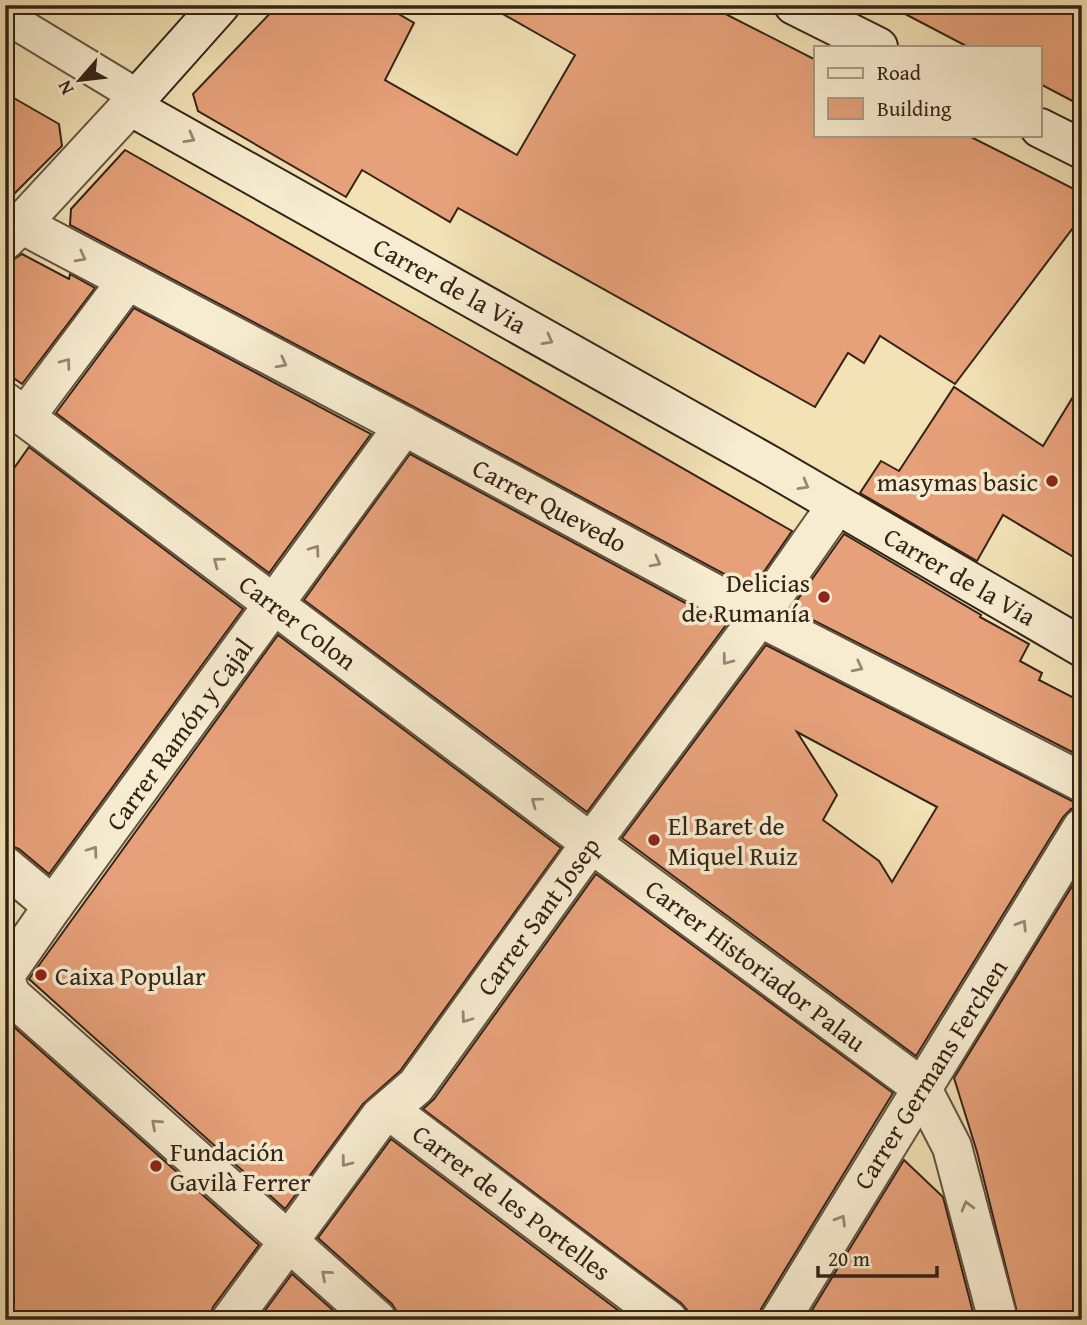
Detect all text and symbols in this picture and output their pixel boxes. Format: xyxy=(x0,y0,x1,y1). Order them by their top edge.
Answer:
north arrow xyxy=(46,46,116,116)
legend xyxy=(814,46,1042,136)
text: Road xyxy=(877,57,922,88)
text: N xyxy=(50,76,80,100)
text: Building xyxy=(877,93,952,124)
one-way arrow xyxy=(182,130,195,143)
street label: Carrer de la Via xyxy=(366,227,534,344)
one-way arrow xyxy=(74,248,86,262)
one-way arrow xyxy=(541,332,553,345)
one-way arrow xyxy=(275,354,288,368)
one-way arrow xyxy=(57,358,70,371)
street label: Carrer Quevedo xyxy=(466,448,634,562)
place label: masymas basic xyxy=(877,462,1038,501)
marker: masymas basic xyxy=(1044,473,1060,489)
one-way arrow xyxy=(796,477,809,490)
street label: Carrer de la Via xyxy=(877,517,1044,636)
one-way arrow xyxy=(307,545,319,557)
one-way arrow xyxy=(649,554,661,567)
one-way arrow xyxy=(213,557,225,570)
place label: Delicias de Rumanía xyxy=(681,563,811,632)
street label: Carrer Colon xyxy=(231,565,365,680)
marker: Delicias de Rumanía xyxy=(816,589,832,605)
street label: Carrer Ramón y Cajal xyxy=(96,630,262,838)
one-way arrow xyxy=(723,653,736,665)
one-way arrow xyxy=(850,659,863,673)
one-way arrow xyxy=(532,797,544,810)
place label: El Baret de Miquel Ruiz xyxy=(668,806,797,875)
street label: Carrer Sant Josep xyxy=(467,828,609,1004)
marker: El Baret de Miquel Ruiz xyxy=(646,832,662,848)
one-way arrow xyxy=(85,846,97,859)
street label: Carrer Historiador Palau xyxy=(638,869,874,1061)
one-way arrow xyxy=(1013,920,1026,933)
street label: Carrer Germans Ferchen xyxy=(843,951,1017,1197)
place label: Caixa Popular xyxy=(55,956,206,995)
marker: Caixa Popular xyxy=(33,967,49,983)
one-way arrow xyxy=(461,1010,474,1023)
street label: Carrer de les Portelles xyxy=(404,1114,620,1290)
one-way arrow xyxy=(151,1120,164,1132)
place label: Fundación Gavilà Ferrer xyxy=(170,1132,311,1201)
one-way arrow xyxy=(342,1155,354,1167)
marker: Fundación Gavilà Ferrer xyxy=(148,1158,164,1174)
one-way arrow xyxy=(961,1201,976,1213)
one-way arrow xyxy=(833,1214,846,1227)
scale bar xyxy=(818,1234,936,1278)
text: 20 m xyxy=(828,1243,870,1274)
one-way arrow xyxy=(321,1271,334,1283)

